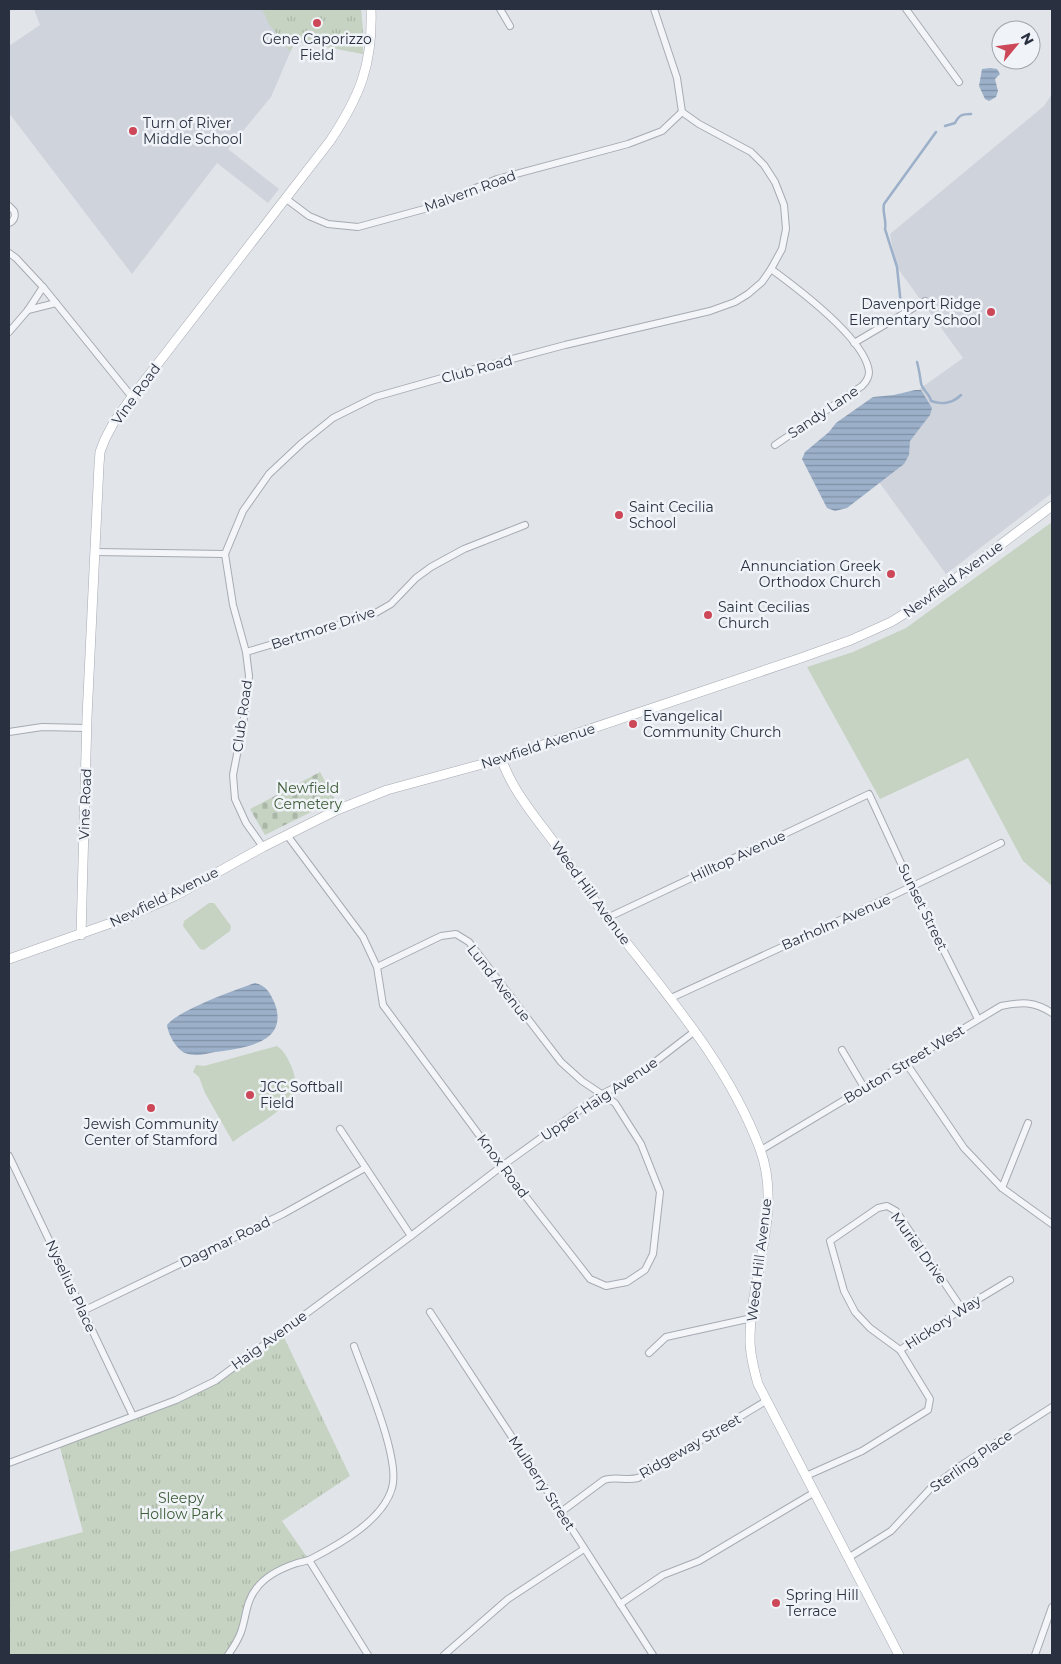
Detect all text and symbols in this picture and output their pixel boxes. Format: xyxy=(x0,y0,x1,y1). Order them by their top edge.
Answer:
marker: Gene Caporizzo Field xyxy=(311,17,323,29)
north arrow xyxy=(991,20,1041,70)
text: N xyxy=(1017,29,1038,48)
place label: Gene Caporizzo Field xyxy=(262,30,372,64)
place label: Turn of River Middle School xyxy=(143,114,242,148)
marker: Turn of River Middle School xyxy=(127,125,139,137)
street label: Malvern Road xyxy=(422,166,518,216)
place label: Davenport Ridge Elementary School xyxy=(849,295,981,329)
marker: Davenport Ridge Elementary School xyxy=(985,306,997,318)
street label: Club Road xyxy=(439,351,515,387)
street label: Vine Road xyxy=(108,360,164,428)
street label: Sandy Lane xyxy=(784,382,862,442)
place label: Saint Cecilia School xyxy=(629,498,714,532)
marker: Saint Cecilia School xyxy=(613,509,625,521)
street label: Newfield Avenue xyxy=(900,537,1006,621)
place label: Annunciation Greek Orthodox Church xyxy=(740,557,882,591)
marker: Annunciation Greek Orthodox Church xyxy=(885,568,897,580)
place label: Saint Cecilias Church xyxy=(718,598,810,632)
street label: Bertmore Drive xyxy=(269,603,377,653)
marker: Saint Cecilias Church xyxy=(702,609,714,621)
street label: Club Road xyxy=(228,679,256,753)
place label: Evangelical Community Church xyxy=(643,707,782,741)
marker: Evangelical Community Church xyxy=(627,718,639,730)
street label: Newfield Avenue xyxy=(479,719,597,773)
street label: Vine Road xyxy=(75,768,95,840)
park label: Newfield Cemetery xyxy=(274,779,343,813)
street label: Hilltop Avenue xyxy=(688,826,788,886)
street label: Weed Hill Avenue xyxy=(547,838,635,948)
street label: Sunset Street xyxy=(894,861,952,954)
street label: Newfield Avenue xyxy=(107,863,221,931)
street label: Barholm Avenue xyxy=(779,890,893,954)
street label: Lund Avenue xyxy=(463,941,535,1025)
street label: Bouton Street West xyxy=(840,1021,968,1107)
street label: Upper Haig Avenue xyxy=(537,1053,661,1145)
place label: JCC Softball Field xyxy=(259,1078,343,1112)
marker: JCC Softball Field xyxy=(244,1089,256,1101)
marker: Jewish Community Center of Stamford xyxy=(145,1102,157,1114)
place label: Jewish Community Center of Stamford xyxy=(83,1115,219,1149)
street label: Knox Road xyxy=(473,1130,533,1202)
street label: Weed Hill Avenue xyxy=(743,1197,775,1323)
street label: Muriel Drive xyxy=(887,1208,951,1288)
street label: Dagmar Road xyxy=(177,1212,273,1272)
street label: Nyselius Place xyxy=(42,1237,100,1335)
street label: Hickory Way xyxy=(902,1291,985,1353)
street label: Haig Avenue xyxy=(228,1306,310,1374)
street label: Ridgeway Street xyxy=(636,1409,745,1483)
street label: Sterling Place xyxy=(926,1426,1016,1496)
street label: Mulberry Street xyxy=(505,1432,579,1534)
park label: Sleepy Hollow Park xyxy=(139,1489,224,1523)
place label: Spring Hill Terrace xyxy=(786,1586,859,1620)
marker: Spring Hill Terrace xyxy=(770,1597,782,1609)

